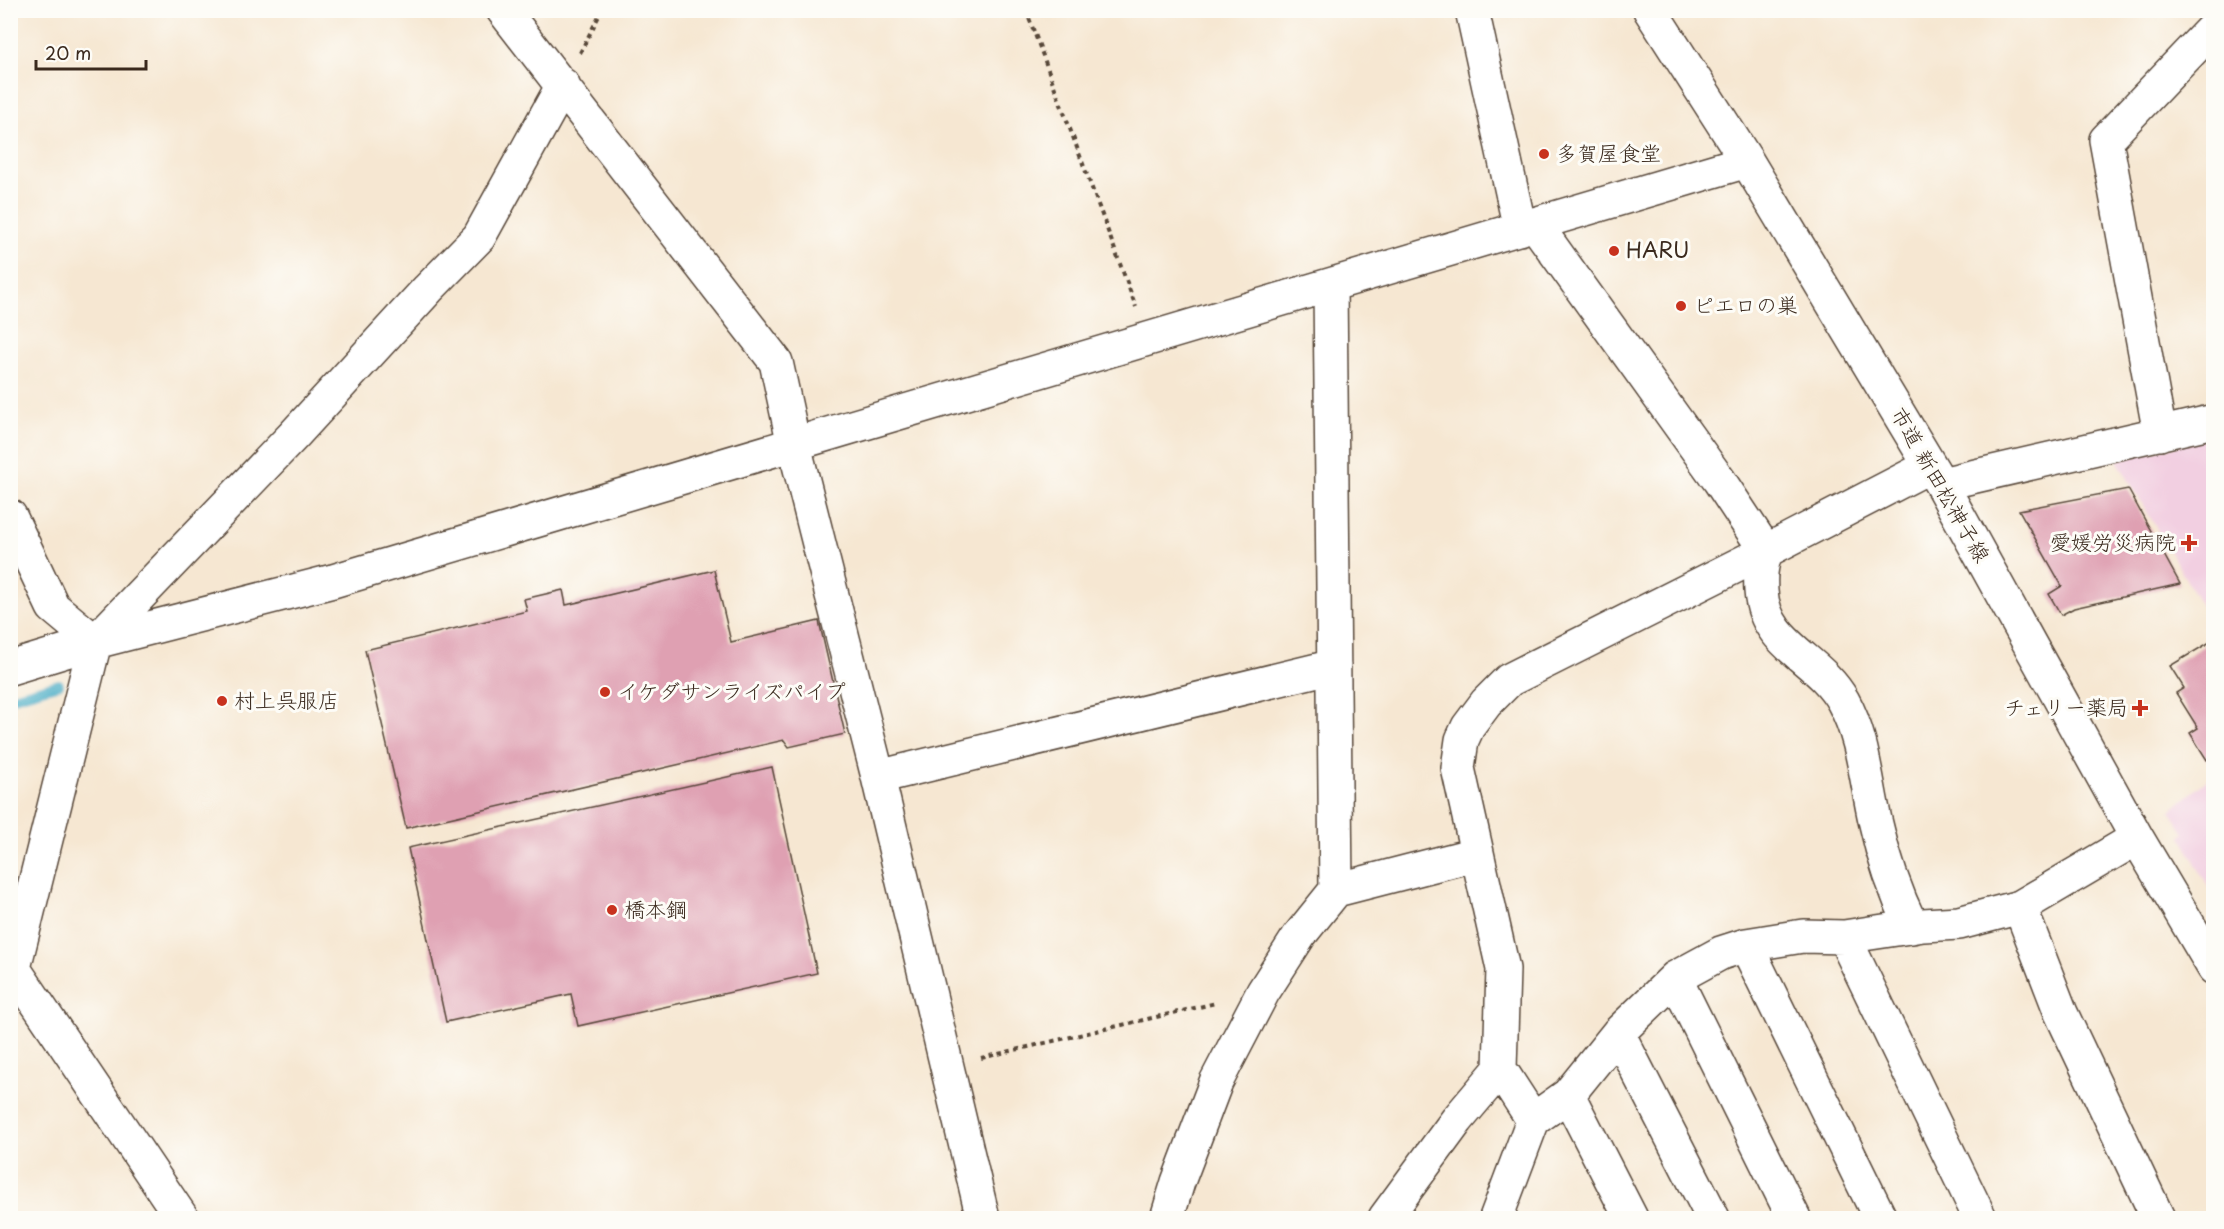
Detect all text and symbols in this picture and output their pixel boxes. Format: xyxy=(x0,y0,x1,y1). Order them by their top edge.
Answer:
scale bar xyxy=(36,33,146,71)
text: 20 m xyxy=(45,39,91,66)
place label: 多賀屋食堂 xyxy=(1556,136,1661,168)
marker: 多賀屋食堂 xyxy=(1537,147,1551,161)
place label: HARU xyxy=(1626,233,1689,265)
marker: HARU xyxy=(1607,244,1621,258)
place label: ピエロの巣 xyxy=(1693,288,1798,320)
marker: ピエロの巣 xyxy=(1674,299,1688,313)
street label: 市道 新田松神子線 xyxy=(1884,400,1999,568)
place label: 愛媛労災病院 xyxy=(2050,525,2176,557)
marker: 愛媛労災病院 xyxy=(2180,534,2198,552)
place label: イケダサンライズパイプ xyxy=(617,674,846,706)
place label: 村上呉服店 xyxy=(234,683,339,715)
marker: イケダサンライズパイプ xyxy=(598,685,612,699)
place label: チェリー薬局 xyxy=(2004,690,2128,722)
marker: 村上呉服店 xyxy=(215,694,229,708)
marker: チェリー薬局 xyxy=(2133,701,2147,715)
place label: 橋本鋼 xyxy=(624,892,687,924)
marker: 橋本鋼 xyxy=(605,903,619,917)

